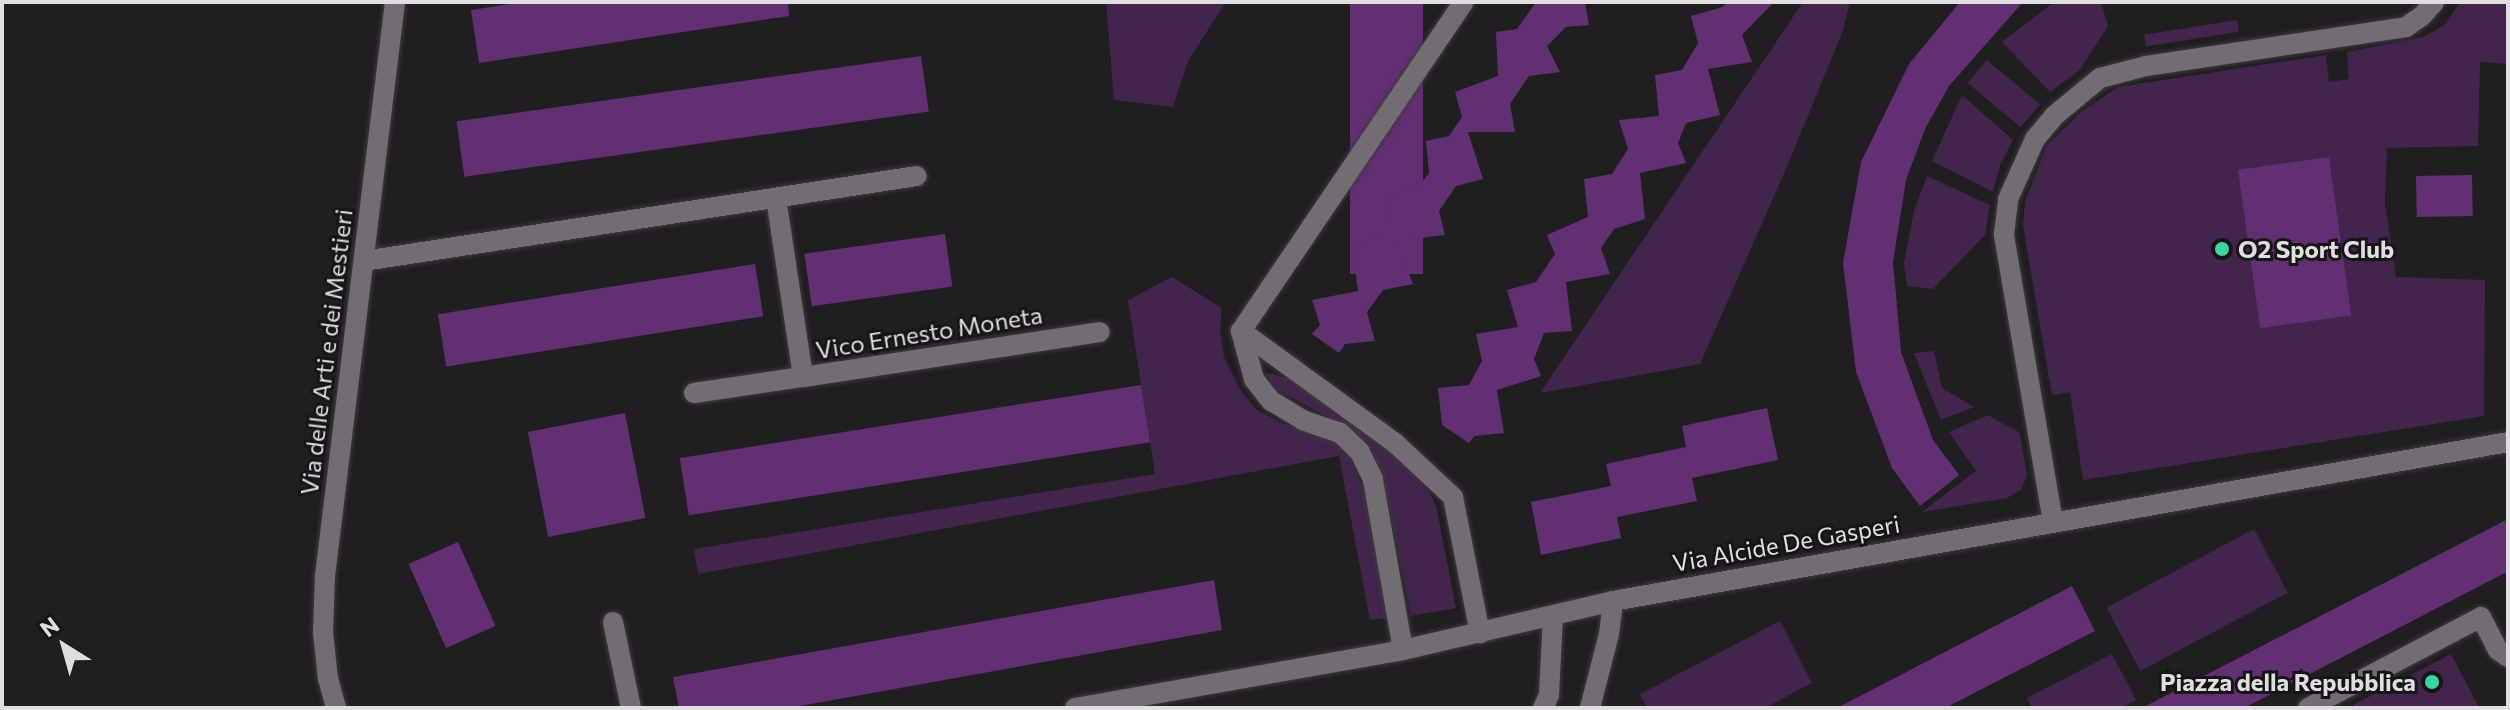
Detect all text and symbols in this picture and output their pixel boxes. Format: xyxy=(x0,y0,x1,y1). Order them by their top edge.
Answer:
street label: Via delle Arti e dei Mestieri xyxy=(294,207,358,497)
place label: O2 Sport Club xyxy=(2238,235,2394,263)
marker: O2 Sport Club xyxy=(2213,240,2231,258)
street label: Vico Ernesto Moneta xyxy=(814,300,1044,364)
street label: Via Alcide De Gasperi xyxy=(1670,509,1902,577)
north arrow xyxy=(24,606,104,686)
text: N xyxy=(35,611,64,642)
place label: Piazza della Repubblica xyxy=(2160,668,2416,696)
marker: Piazza della Repubblica xyxy=(2423,673,2441,691)

